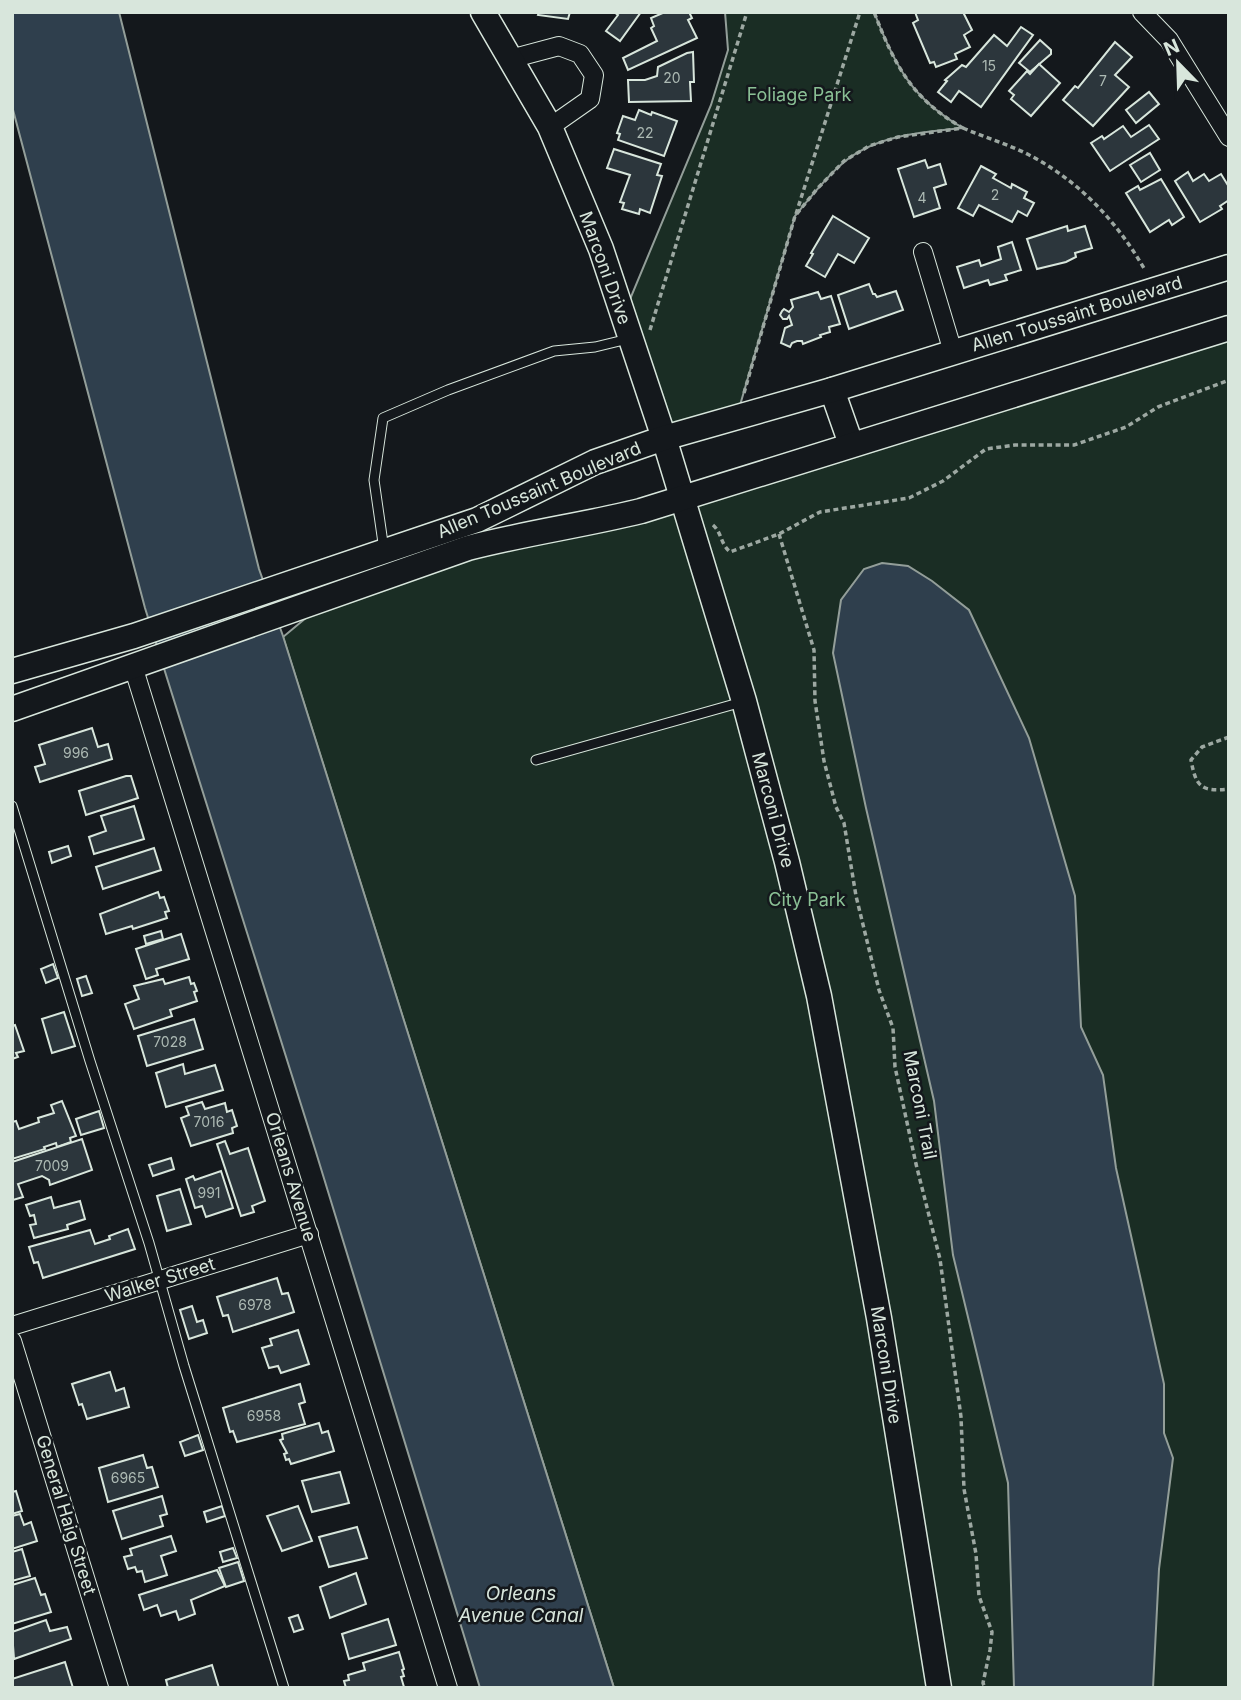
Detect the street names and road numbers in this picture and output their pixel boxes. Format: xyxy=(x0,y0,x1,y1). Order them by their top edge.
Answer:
street label: Marconi Drive xyxy=(575,208,636,327)
street label: Allen Toussaint Boulevard xyxy=(969,271,1185,356)
street label: Allen Toussaint Boulevard xyxy=(434,437,644,542)
street label: Marconi Drive xyxy=(748,750,799,870)
street label: Marconi Trail xyxy=(900,1049,941,1161)
street label: Orleans Avenue xyxy=(262,1110,321,1244)
street label: Walker Street xyxy=(102,1253,217,1306)
street label: Marconi Drive xyxy=(867,1305,906,1425)
street label: General Haig Street xyxy=(32,1432,101,1597)

